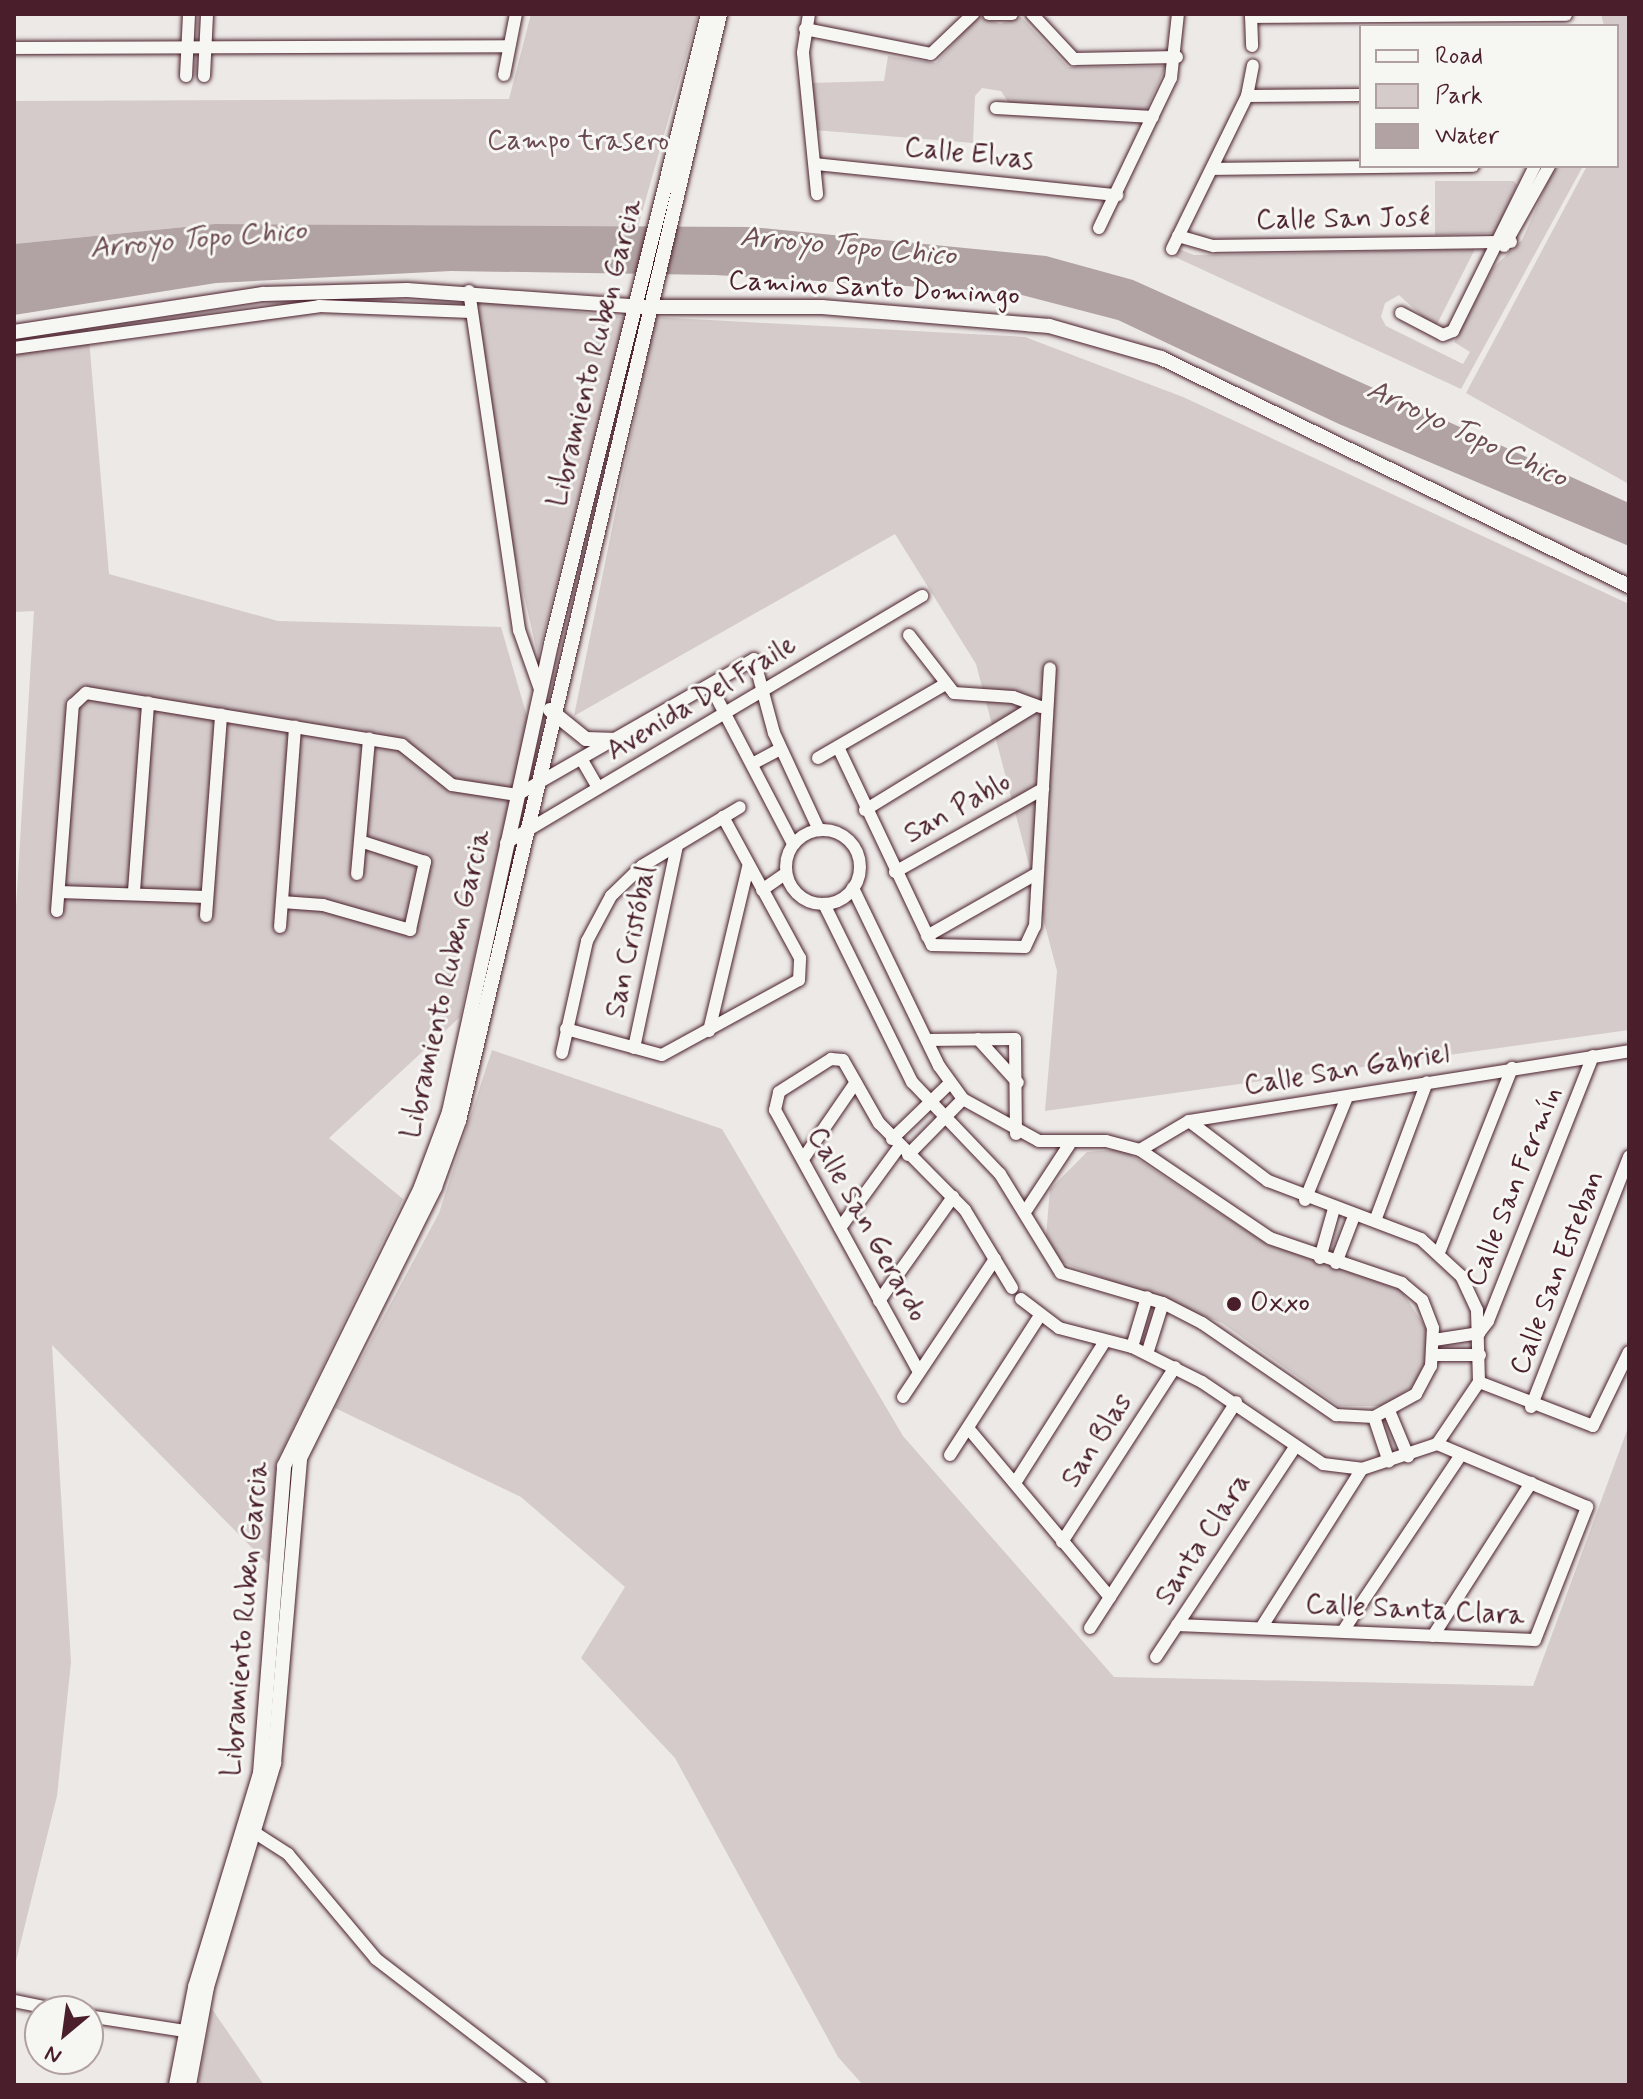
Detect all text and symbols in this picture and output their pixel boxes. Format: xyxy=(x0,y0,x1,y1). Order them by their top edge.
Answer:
legend xyxy=(1359,24,1619,168)
text: Road xyxy=(1435,41,1483,72)
text: Park xyxy=(1435,81,1483,112)
text: Water xyxy=(1435,121,1499,152)
park label: Campo trasero xyxy=(488,125,668,159)
street label: Calle Elvas xyxy=(903,132,1035,178)
street label: Libramiento Ruben Garcia xyxy=(542,198,650,508)
street label: Calle San José xyxy=(1256,202,1430,238)
water label: Arroyo Topo Chico xyxy=(87,212,309,268)
water label: Arroyo Topo Chico xyxy=(737,219,959,275)
street label: Camino Santo Domingo xyxy=(727,265,1021,313)
water label: Arroyo Topo Chico xyxy=(1360,371,1574,497)
street label: Avenida Del Fraile xyxy=(602,630,802,768)
street label: San Pablo xyxy=(899,766,1017,852)
street label: Libramiento Ruben Garcia xyxy=(396,829,498,1139)
street label: San Cristóbal xyxy=(599,862,665,1022)
street label: Calle San Gabriel xyxy=(1241,1038,1453,1104)
street label: Calle San Fermín xyxy=(1460,1082,1570,1292)
street label: Calle San Gerardo xyxy=(799,1123,933,1327)
street label: Calle San Esteban xyxy=(1504,1167,1612,1379)
place label: Oxxo xyxy=(1250,1287,1310,1321)
marker: Oxxo xyxy=(1225,1295,1243,1313)
street label: San Blas xyxy=(1056,1389,1140,1493)
street label: Libramiento Ruben Garcia xyxy=(216,1463,276,1775)
street label: Santa Clara xyxy=(1150,1469,1258,1611)
street label: Calle Santa Clara xyxy=(1307,1589,1523,1633)
north arrow xyxy=(24,1995,104,2075)
text: N xyxy=(40,2038,67,2070)

